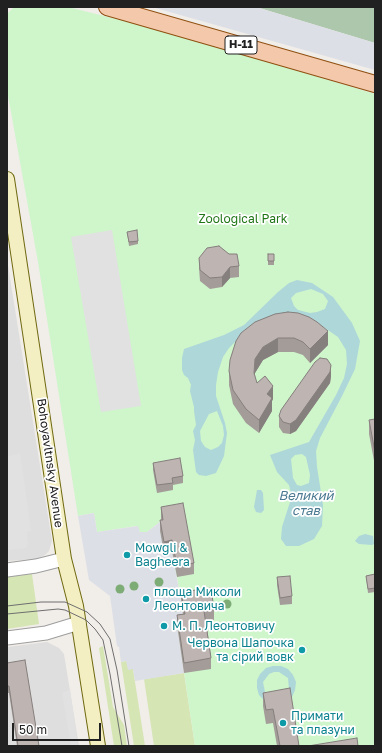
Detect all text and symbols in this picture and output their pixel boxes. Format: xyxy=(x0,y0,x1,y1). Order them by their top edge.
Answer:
road number: Н-11 xyxy=(225,36,257,54)
park label: Zoological Park xyxy=(198,212,288,226)
street label: Bohoyavltnsky Avenue xyxy=(34,397,66,529)
water label: Великий став xyxy=(279,488,333,519)
place label: Mowgli & Bagheera xyxy=(135,541,190,569)
marker: Mowgli & Bagheera xyxy=(122,550,132,560)
place label: площа Миколи Леонтовича xyxy=(154,585,241,613)
marker: площа Миколи Леонтовича xyxy=(141,594,151,604)
place label: М. П. Леонтовичу xyxy=(172,619,275,633)
marker: М. П. Леонтовичу xyxy=(159,621,169,631)
place label: Червона Шапочка та сірий вовк xyxy=(188,636,294,664)
marker: Червона Шапочка та сірий вовк xyxy=(297,645,307,655)
place label: Примати та плазуни xyxy=(291,709,355,737)
scale bar xyxy=(14,715,103,741)
marker: Примати та плазуни xyxy=(278,718,288,728)
text: 50 m xyxy=(19,722,47,737)

